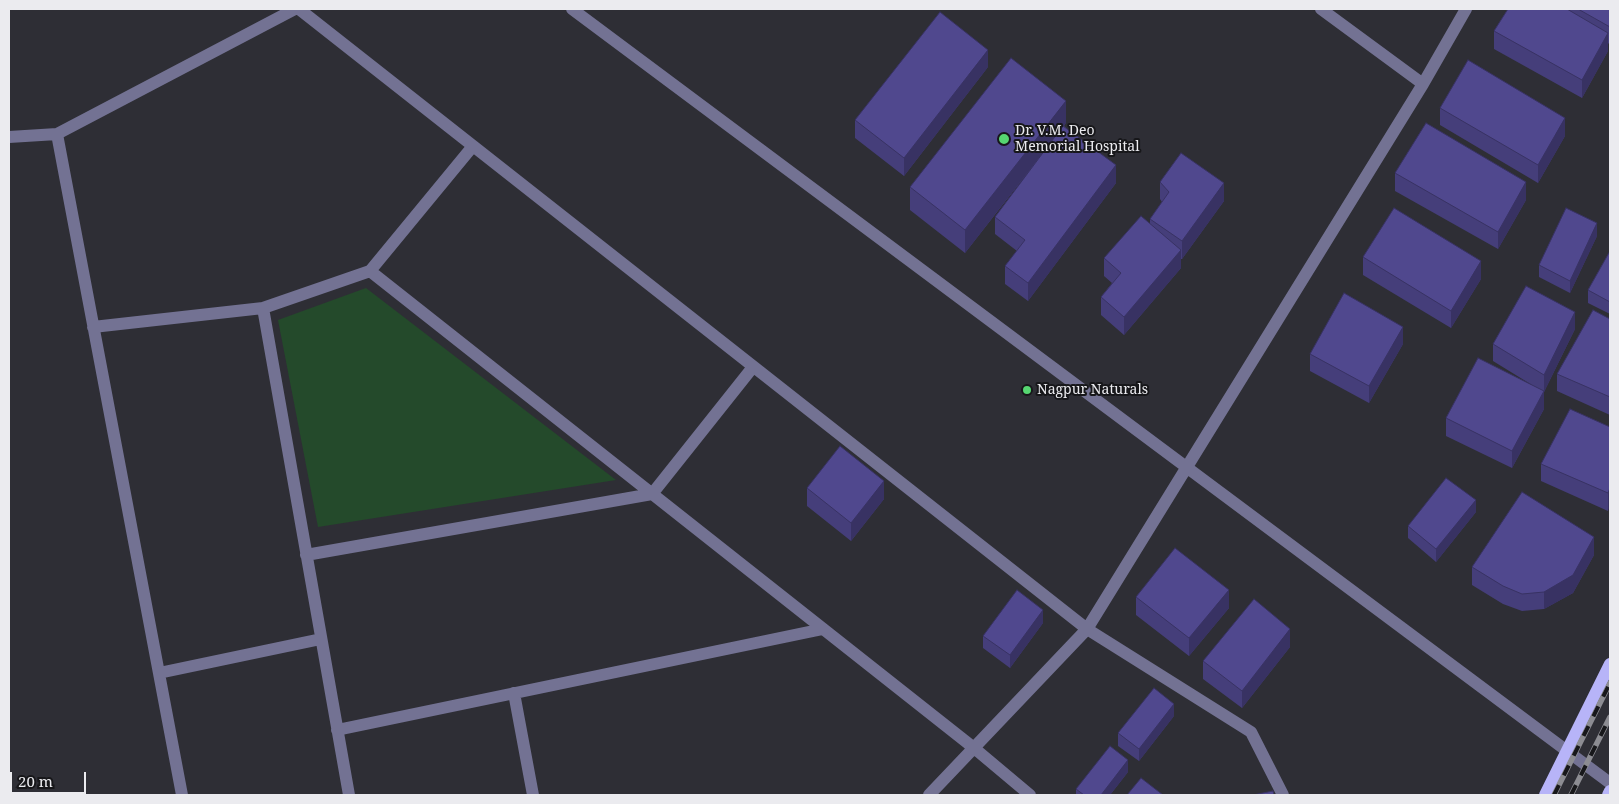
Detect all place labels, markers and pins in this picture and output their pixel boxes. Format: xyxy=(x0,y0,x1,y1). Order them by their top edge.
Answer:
place label: Dr. V.M. Deo Memorial Hospital xyxy=(1015,123,1140,156)
marker: Dr. V.M. Deo Memorial Hospital xyxy=(997,132,1011,146)
place label: Nagpur Naturals xyxy=(1037,382,1148,398)
marker: Nagpur Naturals xyxy=(1021,384,1033,396)

